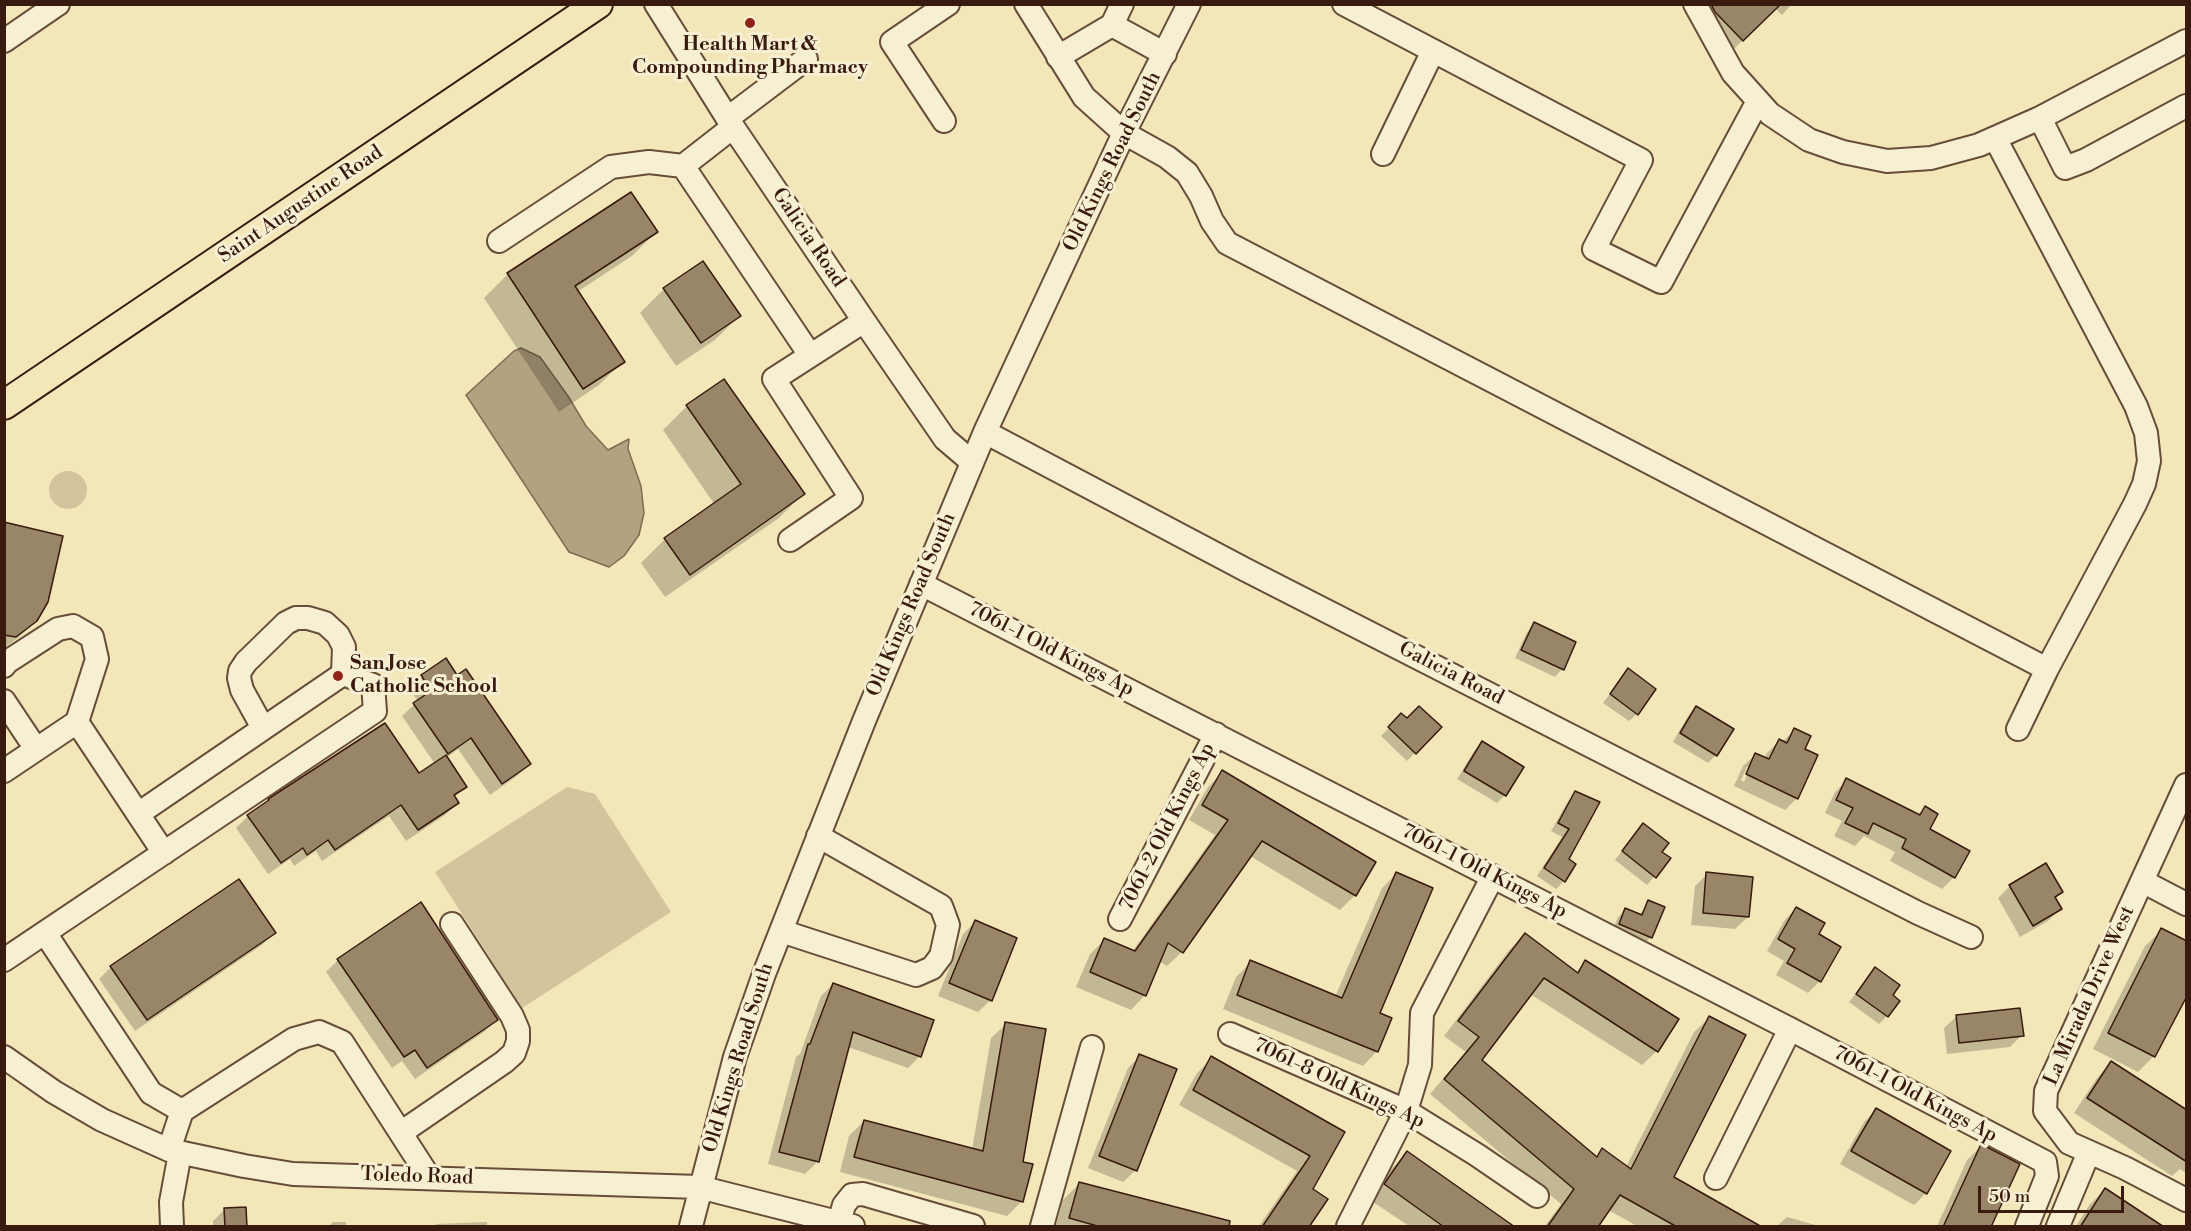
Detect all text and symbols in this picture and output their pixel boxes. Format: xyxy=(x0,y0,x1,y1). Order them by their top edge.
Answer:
marker: Health Mart & Compounding Pharmacy xyxy=(743,16,757,30)
place label: Health Mart & Compounding Pharmacy xyxy=(632,33,868,80)
street label: Old Kings Road South xyxy=(1059,68,1167,256)
street label: Saint Augustine Road xyxy=(214,141,388,269)
street label: Galicia Road xyxy=(766,184,850,292)
street label: Old Kings Road South xyxy=(862,510,962,700)
street label: 7061-1 Old Kings Ap xyxy=(964,598,1138,702)
street label: Galicia Road xyxy=(1394,637,1508,711)
place label: San Jose Catholic School xyxy=(350,652,498,699)
marker: San Jose Catholic School xyxy=(331,669,345,683)
street label: 7061-2 Old Kings Ap xyxy=(1115,739,1221,915)
street label: 7061-1 Old Kings Ap xyxy=(1397,820,1571,924)
street label: La Mirada Drive West xyxy=(2040,902,2140,1090)
street label: Old Kings Road South xyxy=(699,960,779,1156)
street label: 7061-8 Old Kings Ap xyxy=(1250,1034,1428,1134)
street label: 7061-1 Old Kings Ap xyxy=(1829,1042,2001,1148)
street label: Toledo Road xyxy=(360,1163,474,1191)
scale bar xyxy=(1981,1174,2126,1212)
text: 50 m xyxy=(1989,1185,2030,1208)

